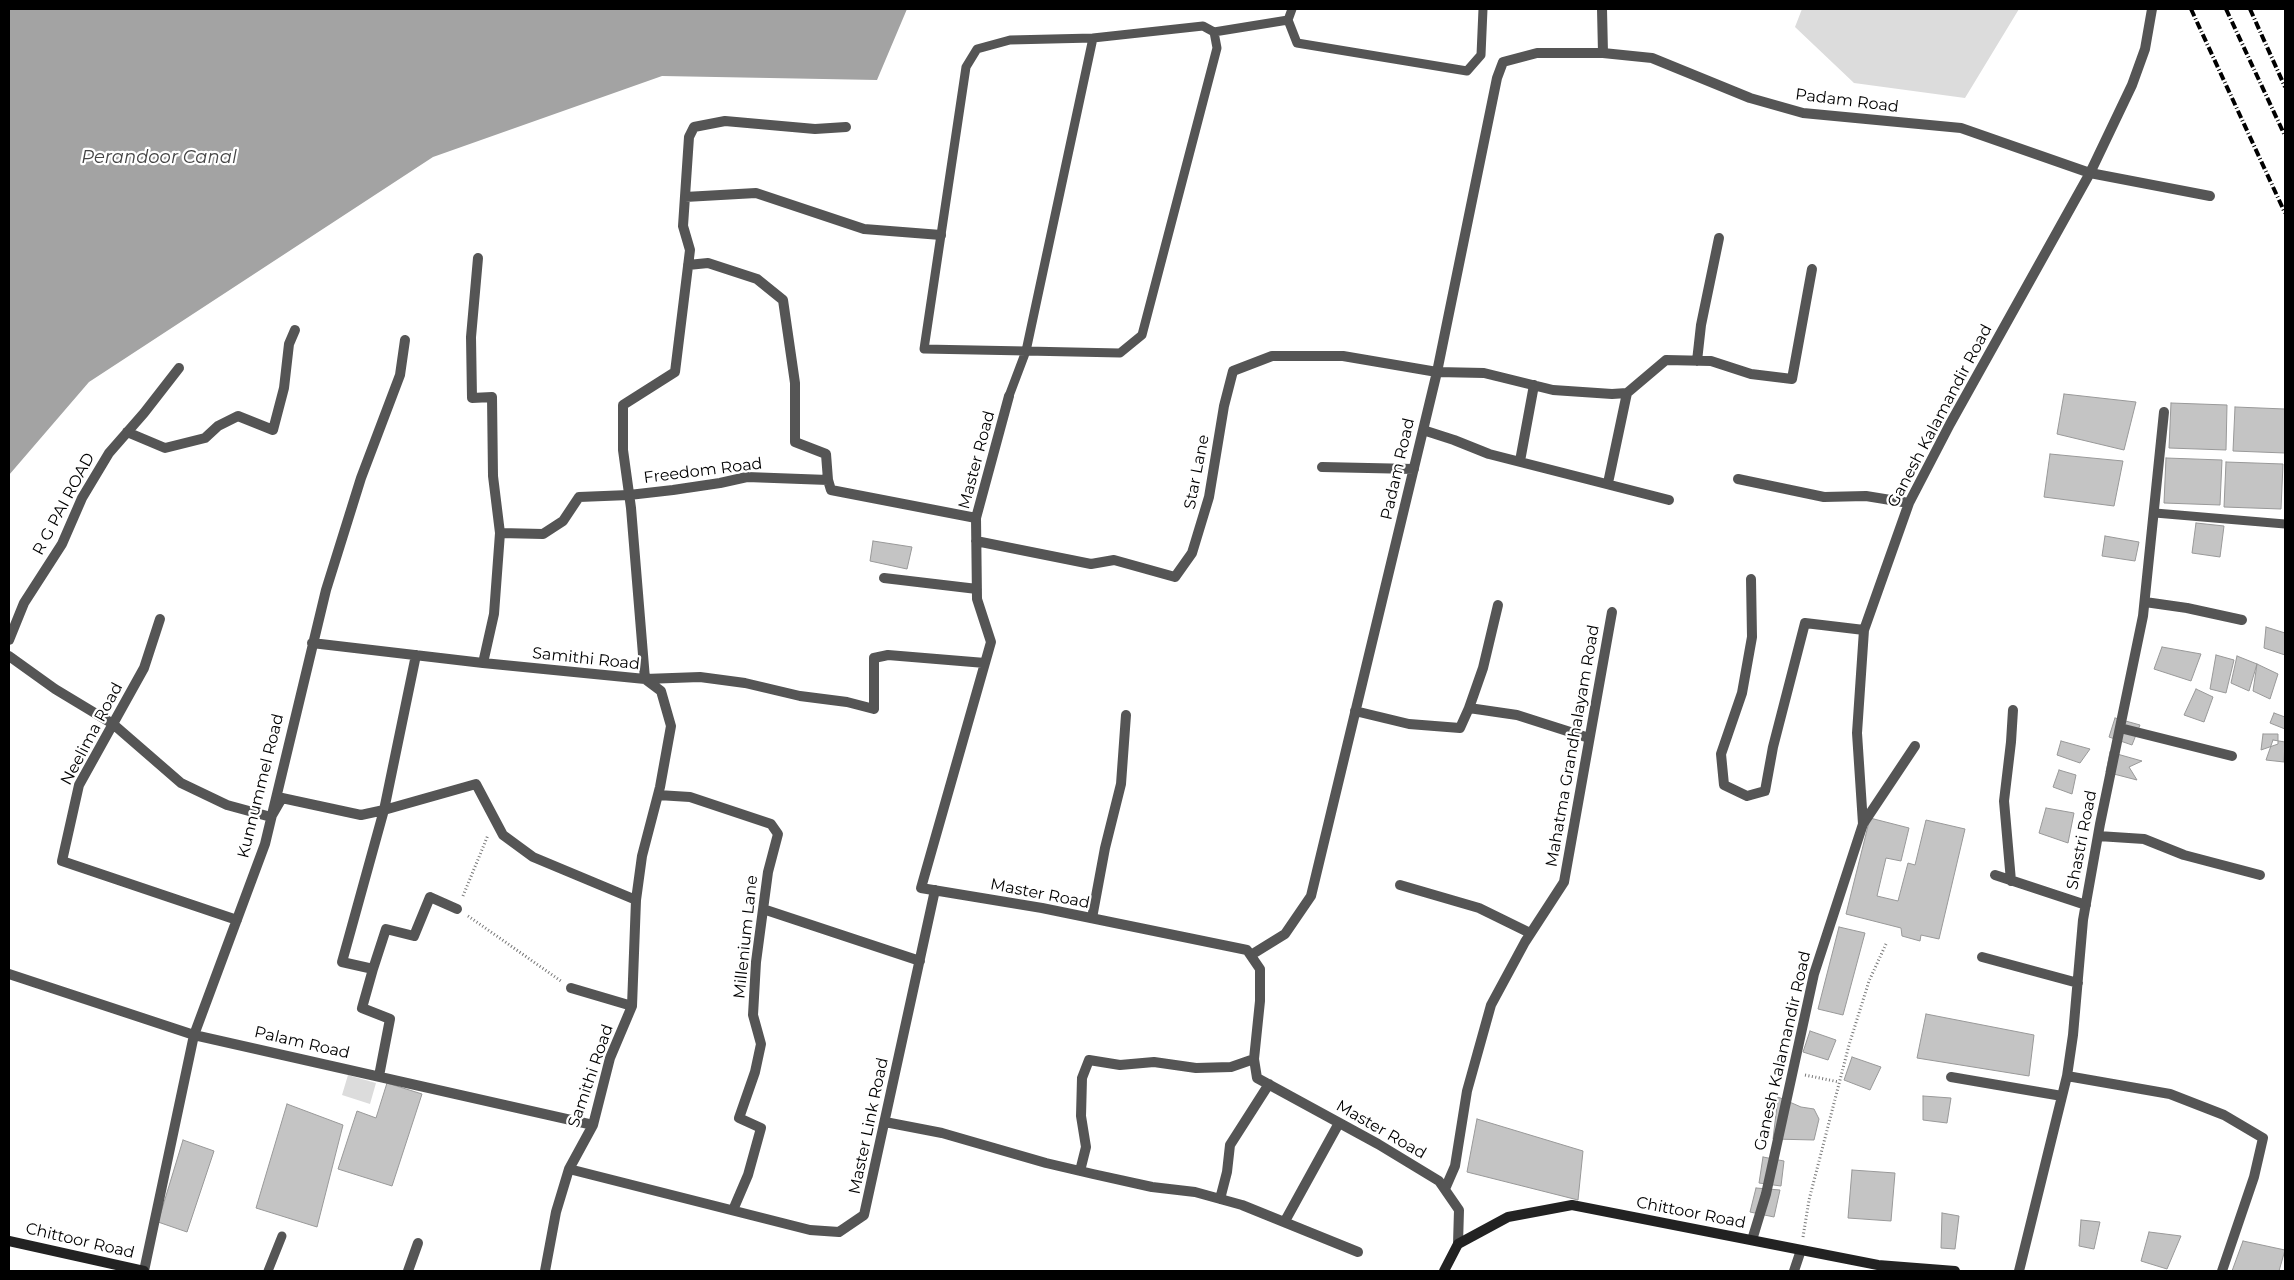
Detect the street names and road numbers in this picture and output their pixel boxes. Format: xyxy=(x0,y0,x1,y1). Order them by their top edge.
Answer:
street label: Padam Road xyxy=(1794,85,1900,117)
street label: Ganesh Kalamandir Road xyxy=(1884,321,1996,511)
street label: Master Road xyxy=(955,409,999,511)
street label: Padam Road xyxy=(1377,416,1419,522)
street label: Star Lane xyxy=(1180,433,1214,511)
street label: R G PAI ROAD xyxy=(29,450,99,558)
street label: Freedom Road xyxy=(643,454,763,488)
street label: Mahatma Grandhalayam Road xyxy=(1542,623,1604,869)
street label: Samithi Road xyxy=(531,644,641,674)
street label: Neelima Road xyxy=(57,679,127,789)
street label: Kunnummel Road xyxy=(234,712,288,860)
street label: Shastri Road xyxy=(2063,789,2101,891)
street label: Millenium Lane xyxy=(730,874,762,1000)
street label: Master Road xyxy=(989,875,1091,913)
street label: Ganesh Kalamandir Road xyxy=(1751,949,1815,1153)
street label: Samithi Road xyxy=(564,1022,618,1130)
street label: Palam Road xyxy=(252,1023,352,1063)
street label: Master Link Road xyxy=(845,1056,893,1196)
street label: Master Road xyxy=(1333,1096,1429,1164)
street label: Chittoor Road xyxy=(1635,1193,1747,1233)
street label: Chittoor Road xyxy=(24,1219,136,1263)

